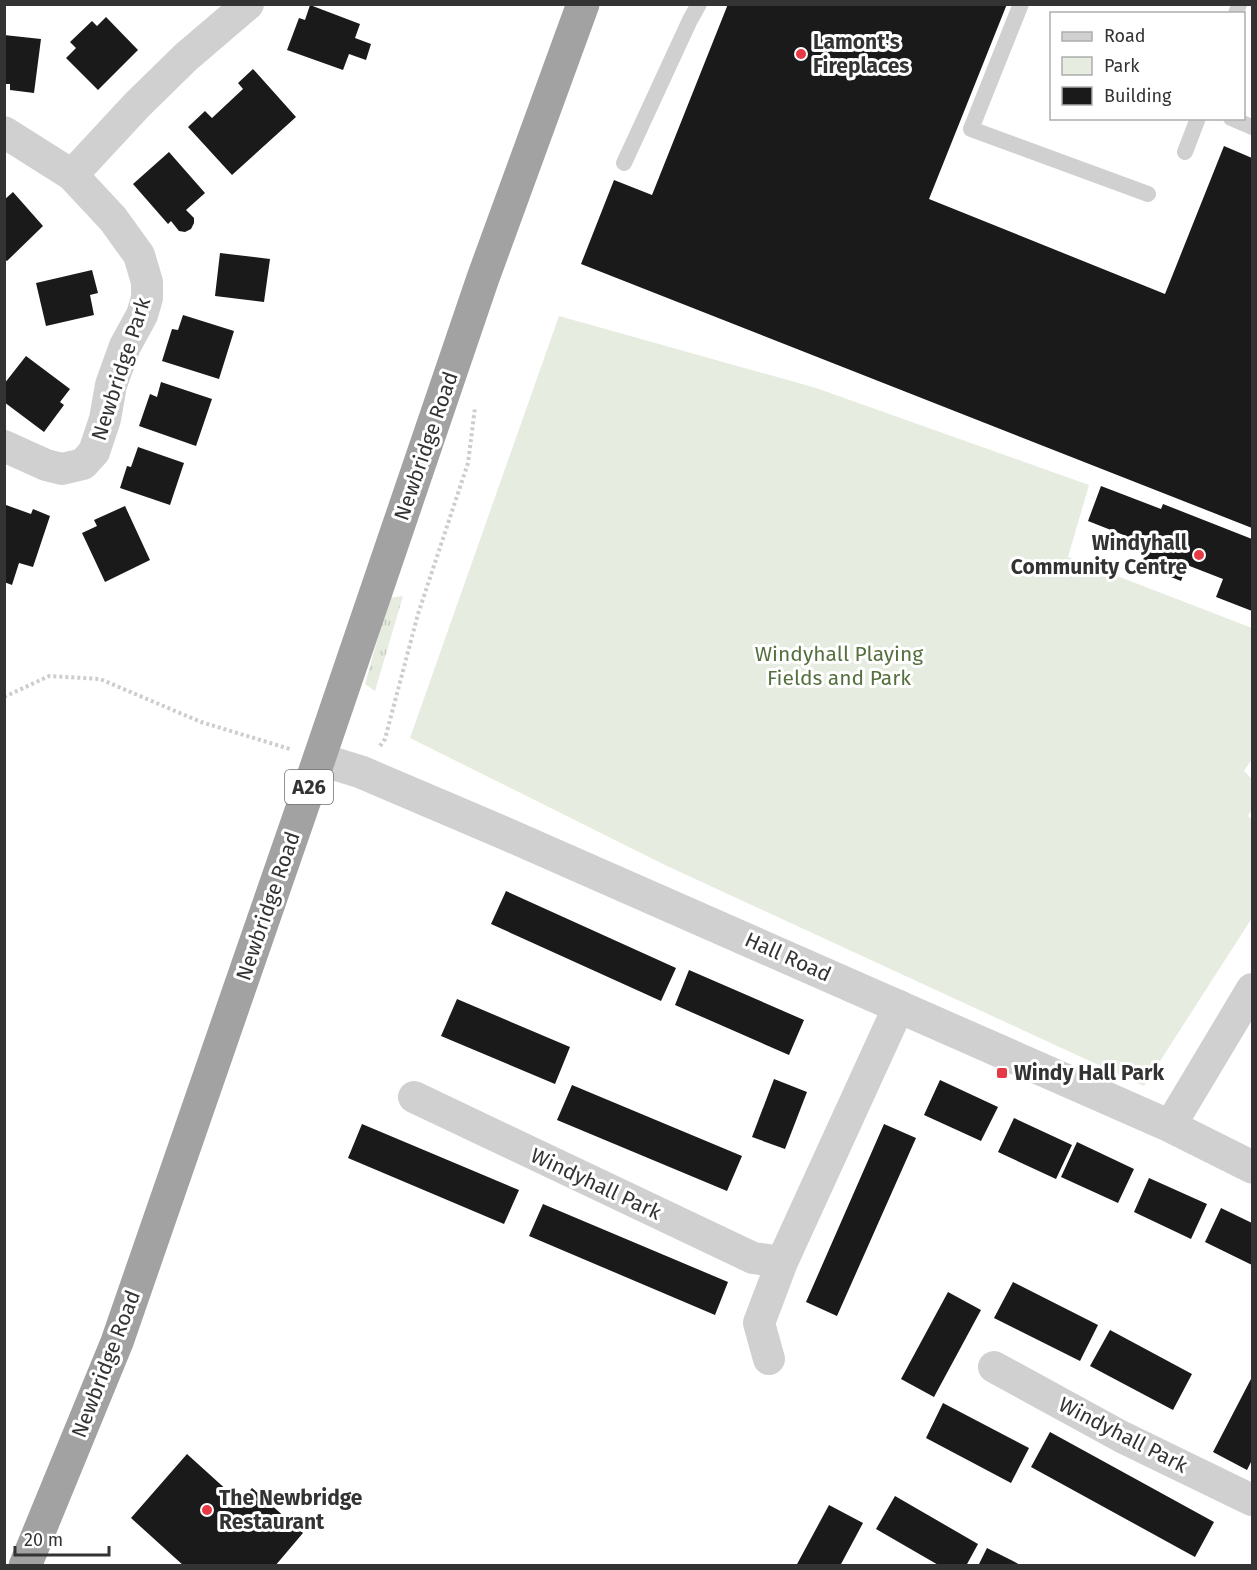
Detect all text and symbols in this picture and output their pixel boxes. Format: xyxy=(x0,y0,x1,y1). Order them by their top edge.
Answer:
legend xyxy=(1050,12,1245,120)
text: Road xyxy=(1104,25,1146,47)
place label: Lamont's Fireplaces xyxy=(813,29,909,79)
marker: Lamont's Fireplaces xyxy=(794,47,808,61)
text: Park xyxy=(1104,55,1140,77)
text: Building xyxy=(1104,85,1172,107)
street label: Newbridge Park xyxy=(86,294,156,444)
street label: Newbridge Road xyxy=(388,368,464,524)
place label: Windyhall Community Centre xyxy=(1011,530,1188,580)
marker: Windyhall Community Centre xyxy=(1192,548,1206,562)
park label: Windyhall Playing Fields and Park xyxy=(755,641,923,691)
road number: A26 xyxy=(285,770,333,804)
street label: Newbridge Road xyxy=(230,828,306,984)
street label: Hall Road xyxy=(741,926,835,988)
place label: Windy Hall Park xyxy=(1014,1060,1164,1086)
marker: Windy Hall Park xyxy=(995,1066,1009,1080)
street label: Windyhall Park xyxy=(527,1142,666,1226)
street label: Newbridge Road xyxy=(66,1287,146,1441)
street label: Windyhall Park xyxy=(1054,1391,1192,1479)
place label: The Newbridge Restaurant xyxy=(219,1485,363,1535)
marker: The Newbridge Restaurant xyxy=(200,1503,214,1517)
scale bar xyxy=(15,1519,110,1557)
text: 20 m xyxy=(24,1529,63,1551)

